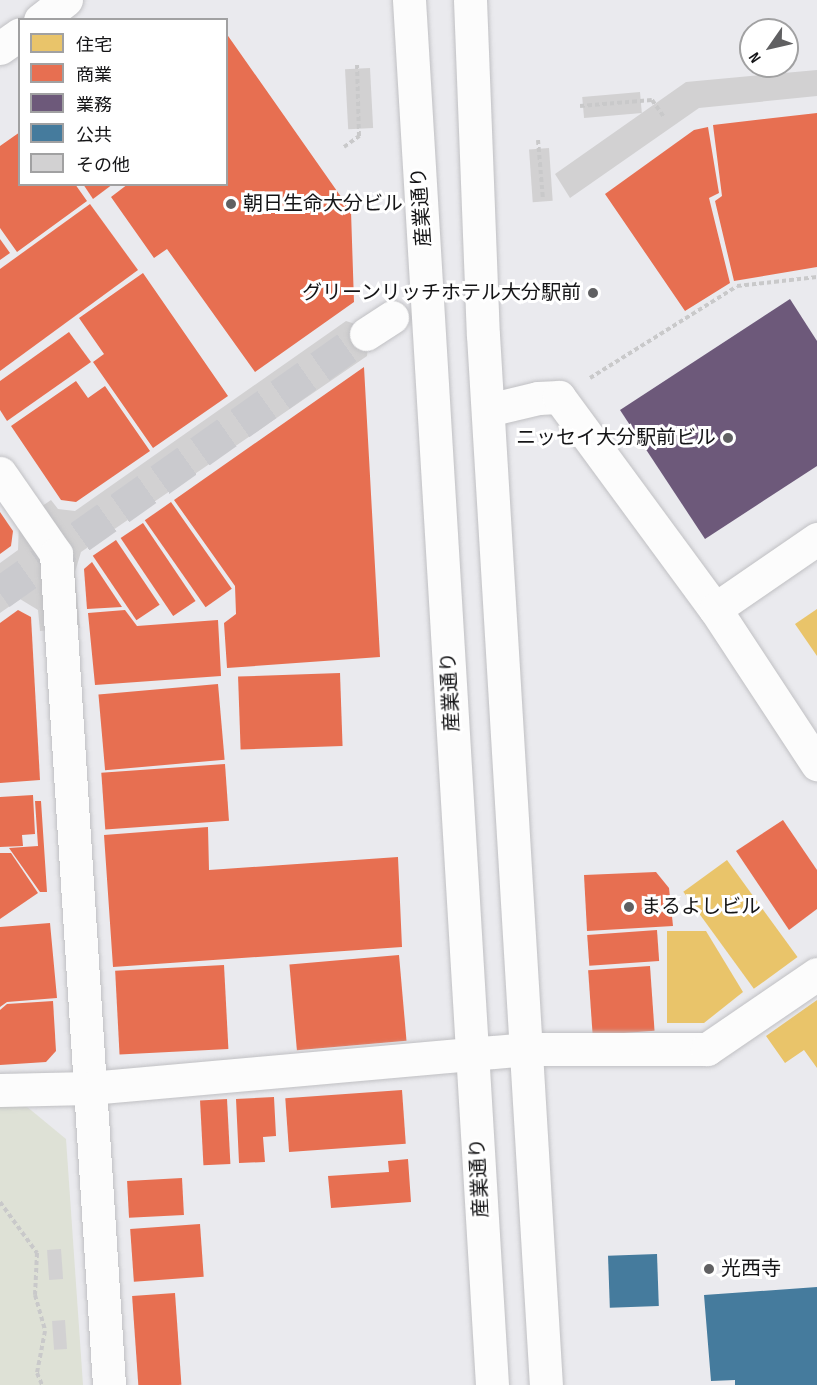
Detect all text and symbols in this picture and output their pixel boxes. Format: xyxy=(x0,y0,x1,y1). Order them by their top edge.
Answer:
legend xyxy=(18,18,228,186)
north arrow xyxy=(739,18,799,78)
text: 住宅 xyxy=(76,35,112,56)
text: N xyxy=(745,48,766,66)
text: 商業 xyxy=(76,65,112,86)
text: 業務 xyxy=(76,95,112,116)
text: 公共 xyxy=(76,125,112,146)
text: その他 xyxy=(76,155,130,176)
street label: 産業通り xyxy=(407,166,437,248)
place label: 朝日生命大分ビル xyxy=(243,192,403,216)
marker: 朝日生命大分ビル xyxy=(224,197,238,211)
place label: グリーンリッチホテル大分駅前 xyxy=(301,281,581,305)
marker: グリーンリッチホテル大分駅前 xyxy=(586,286,600,300)
place label: ニッセイ大分駅前ビル xyxy=(516,426,716,450)
marker: ニッセイ大分駅前ビル xyxy=(721,431,735,445)
street label: 産業通り xyxy=(437,651,465,733)
place label: まるよしビル xyxy=(641,895,761,919)
marker: まるよしビル xyxy=(622,900,636,914)
street label: 産業通り xyxy=(466,1137,494,1219)
place label: 光西寺 xyxy=(721,1257,781,1281)
marker: 光西寺 xyxy=(702,1262,716,1276)

